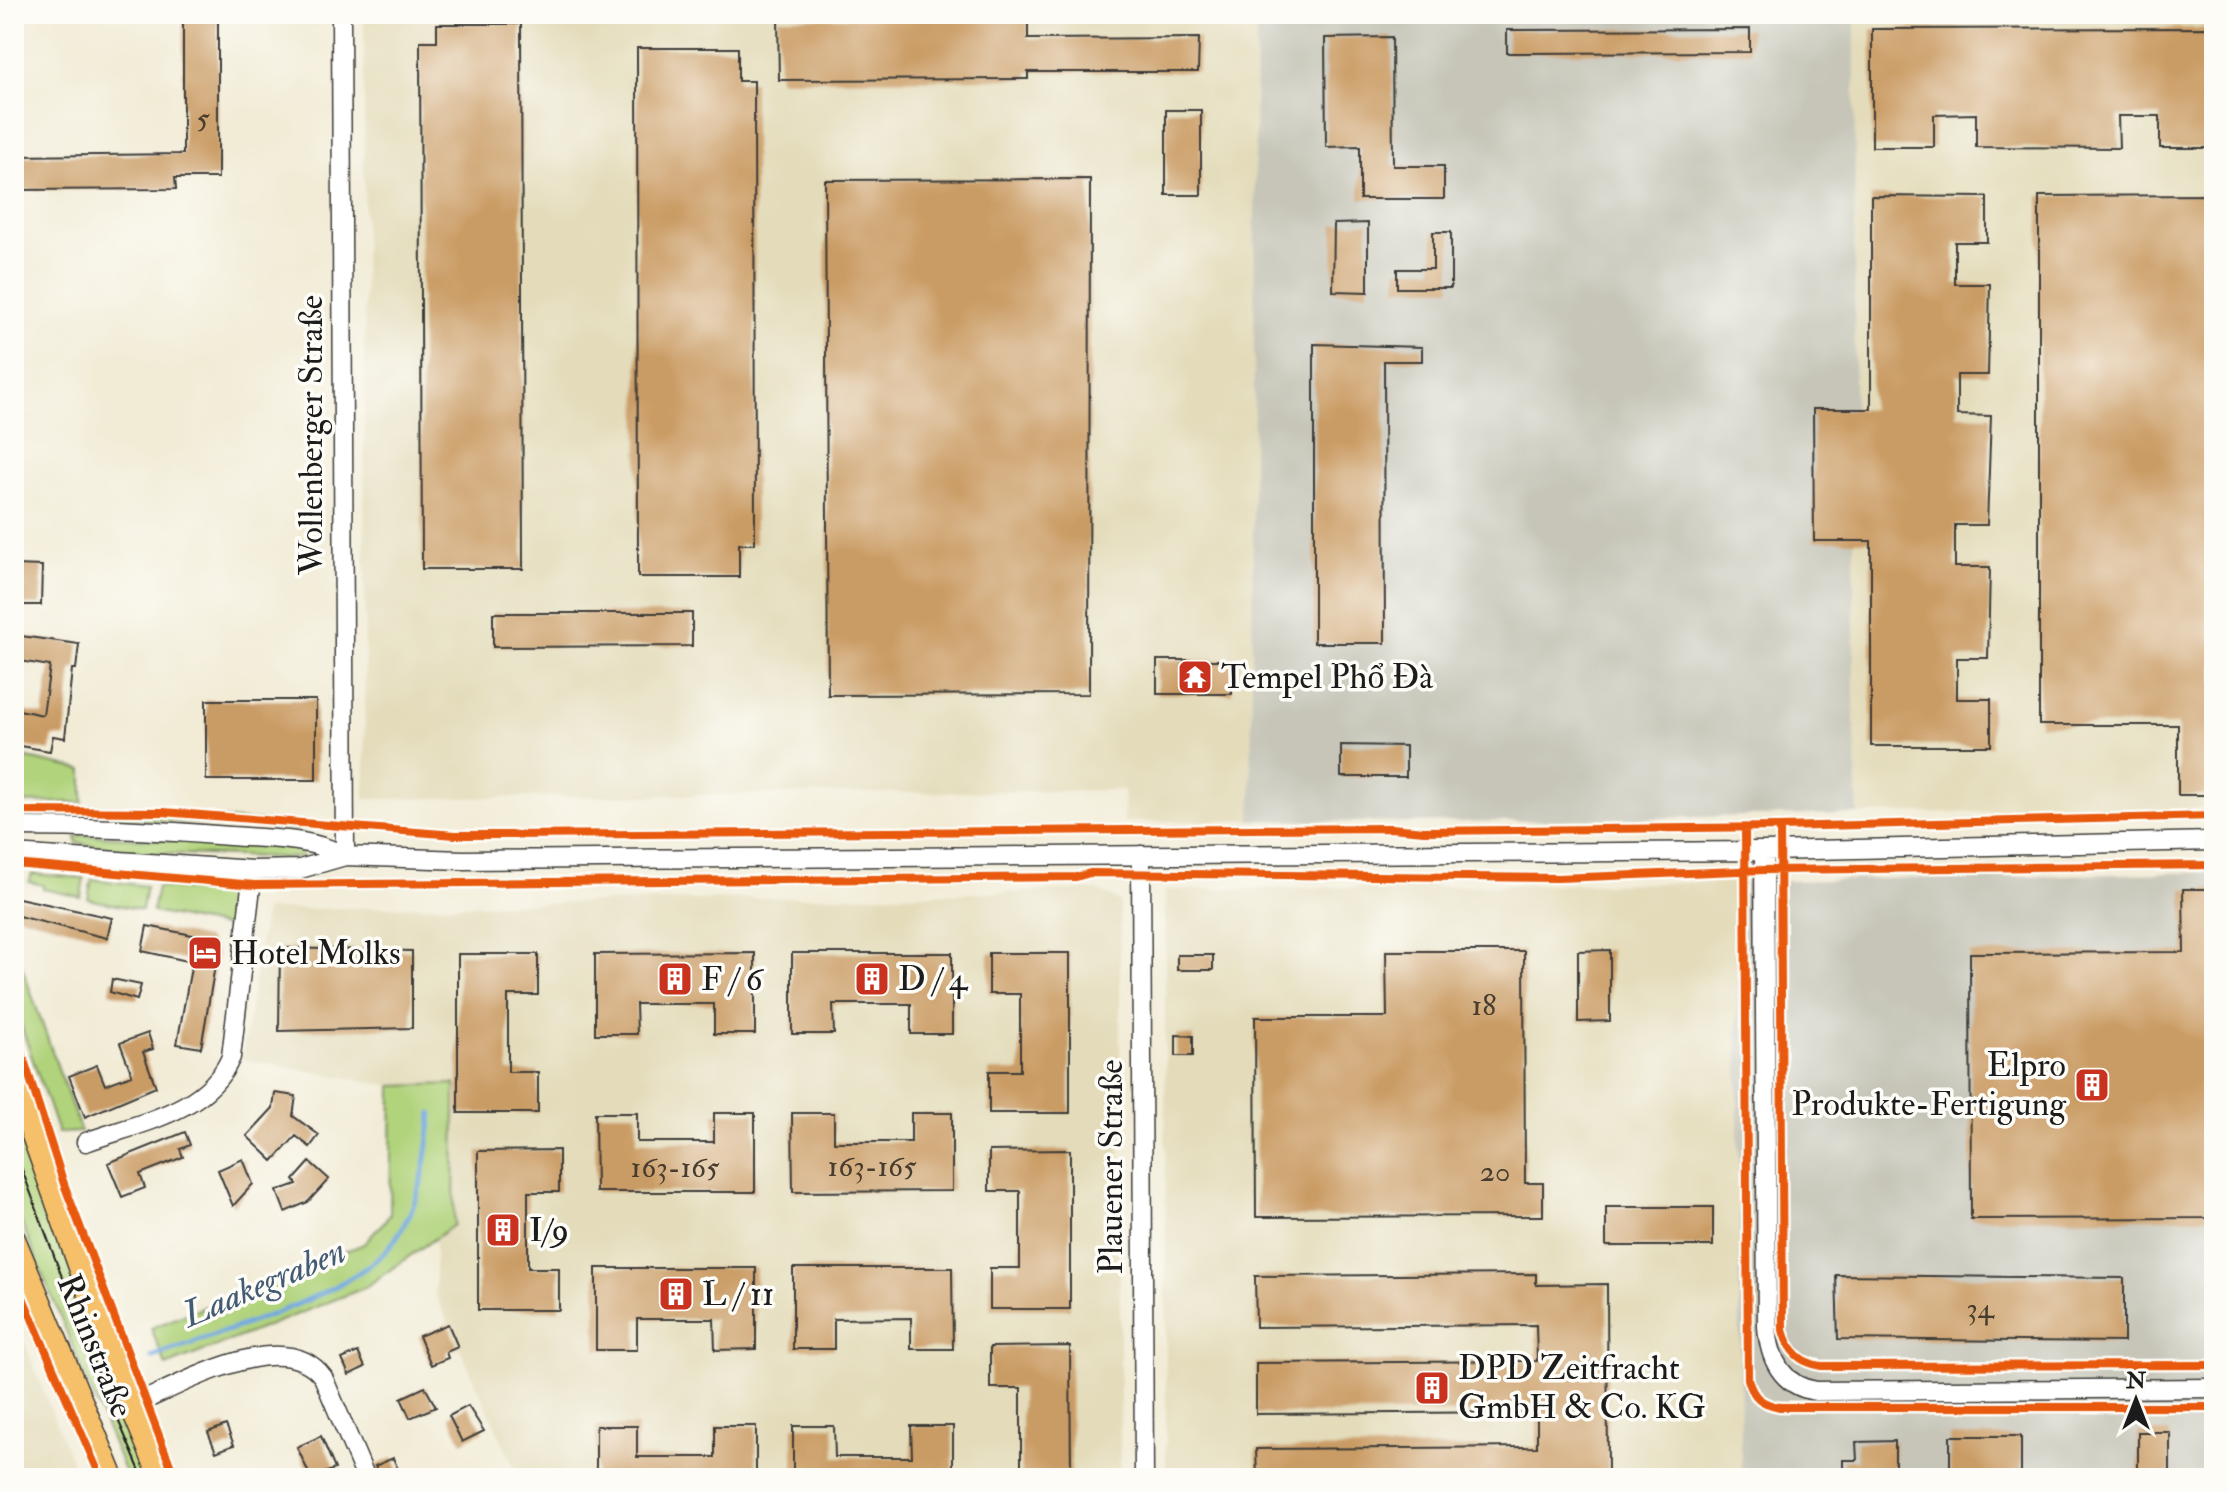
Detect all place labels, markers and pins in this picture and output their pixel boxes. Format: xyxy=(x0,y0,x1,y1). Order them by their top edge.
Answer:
place label: Tempel Phổ Đà xyxy=(1221,656,1434,699)
temple icon: Tempel Phổ Đà xyxy=(1176,658,1214,696)
place label: Hotel Molks xyxy=(231,932,401,975)
hotel icon: Hotel Molks xyxy=(186,934,224,972)
place label: F / 6 xyxy=(701,958,764,1001)
place label: D / 4 xyxy=(898,958,969,1001)
building icon: F / 6 xyxy=(656,960,694,998)
building icon: D / 4 xyxy=(853,960,891,998)
place label: Elpro Produkte-Fertigung xyxy=(1791,1044,2067,1126)
building icon: Elpro Produkte-Fertigung xyxy=(2073,1066,2111,1104)
place label: I/9 xyxy=(529,1209,569,1252)
building icon: I/9 xyxy=(484,1211,522,1249)
place label: L / 11 xyxy=(702,1273,774,1316)
building icon: L / 11 xyxy=(657,1275,695,1313)
place label: DPD Zeitfracht GmbH & Co. KG xyxy=(1458,1347,1706,1429)
building icon: DPD Zeitfracht GmbH & Co. KG xyxy=(1413,1369,1451,1407)

